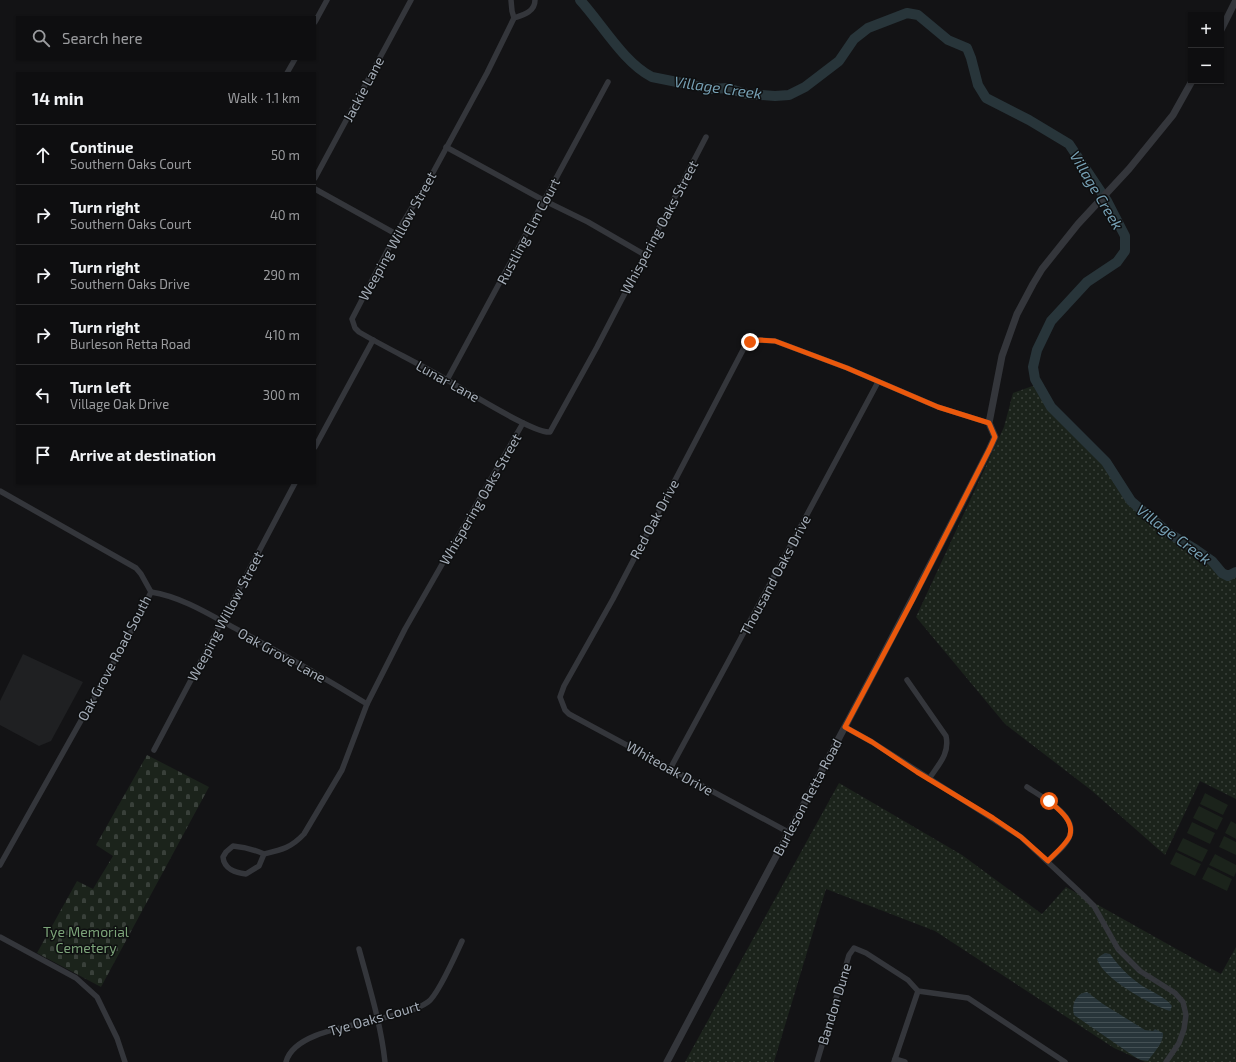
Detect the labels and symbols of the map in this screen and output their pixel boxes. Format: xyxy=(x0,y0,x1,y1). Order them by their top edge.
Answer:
street label: Jackie Lane xyxy=(339,54,387,124)
water label: Village Creek xyxy=(673,72,763,102)
water label: Village Creek xyxy=(1067,147,1128,233)
street label: Whispering Oaks Street xyxy=(616,157,702,297)
street label: Weeping Willow Street xyxy=(354,169,440,303)
street label: Rustling Elm Court xyxy=(493,175,563,287)
route end xyxy=(741,333,759,351)
street label: Lunar Lane xyxy=(413,357,483,405)
street label: Whispering Oaks Street xyxy=(435,430,525,568)
street label: Red Oak Drive xyxy=(626,476,682,562)
water label: Village Creek xyxy=(1133,500,1215,568)
street label: Thousand Oaks Drive xyxy=(736,512,814,638)
street label: Weeping Willow Street xyxy=(184,548,266,684)
street label: Oak Grove Road South xyxy=(74,592,154,724)
street label: Oak Grove Lane xyxy=(235,624,329,686)
street label: Burleson Retta Road xyxy=(769,736,845,858)
street label: Whiteoak Drive xyxy=(624,737,716,799)
route start xyxy=(1040,792,1058,810)
park label: Tye Memorial Cemetery xyxy=(43,923,130,956)
street label: Bandon Dune xyxy=(813,961,855,1047)
street label: Tye Oaks Court xyxy=(326,997,422,1039)

